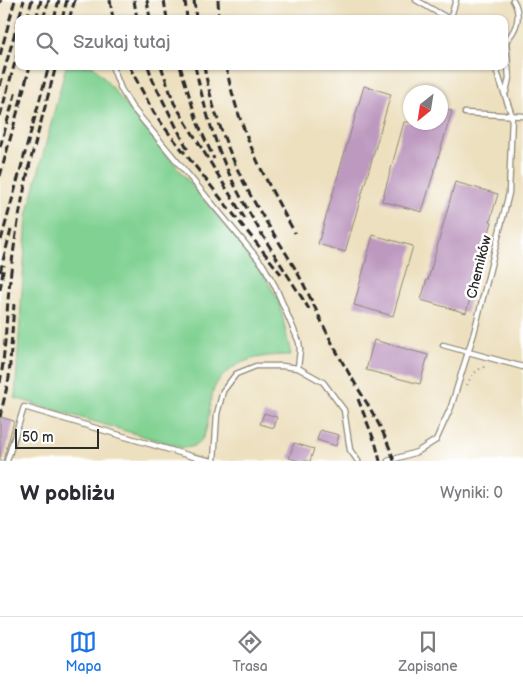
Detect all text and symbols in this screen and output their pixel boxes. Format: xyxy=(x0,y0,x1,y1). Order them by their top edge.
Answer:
search box xyxy=(15,15,508,70)
icon: search xyxy=(33,29,61,57)
text: Szukaj tutaj xyxy=(73,31,170,54)
north arrow xyxy=(403,85,448,130)
street label: Chemików xyxy=(463,233,495,300)
scale bar xyxy=(15,426,99,449)
text: 50 m xyxy=(22,429,54,446)
text: W pobliżu xyxy=(20,481,115,506)
text: Wyniki: 0 xyxy=(440,484,503,503)
tab: Mapa xyxy=(65,628,102,675)
tab: Trasa xyxy=(232,628,268,675)
tab: Zapisane xyxy=(399,628,458,675)

